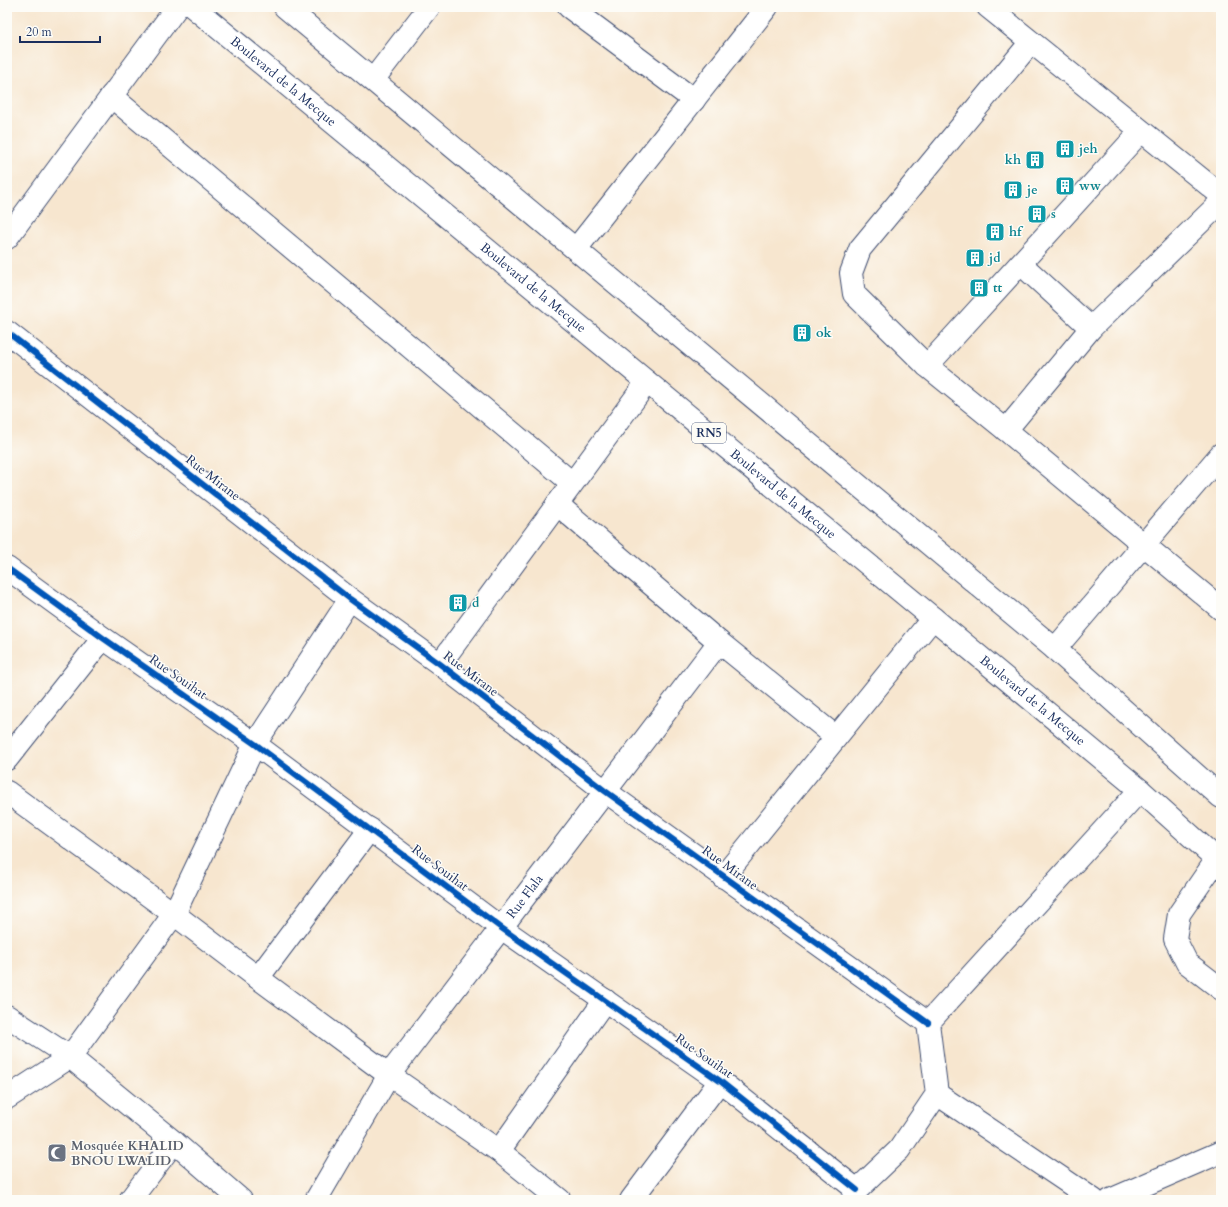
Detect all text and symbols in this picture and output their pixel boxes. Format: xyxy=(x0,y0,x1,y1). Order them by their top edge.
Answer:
scale bar xyxy=(20,18,100,44)
text: 20 m xyxy=(26,24,53,40)
street label: Boulevard de la Mecque xyxy=(226,32,340,131)
building icon: jeh xyxy=(1054,138,1076,160)
place label: jeh xyxy=(1077,140,1098,158)
building icon: kh xyxy=(1024,149,1046,171)
place label: kh xyxy=(1005,151,1021,169)
building icon: ww xyxy=(1054,175,1076,197)
place label: ww xyxy=(1079,177,1101,195)
building icon: je xyxy=(1002,179,1024,201)
place label: je xyxy=(1025,181,1038,199)
building icon: s xyxy=(1026,203,1048,225)
place label: s xyxy=(1051,205,1056,223)
building icon: hf xyxy=(984,221,1006,243)
place label: hf xyxy=(1009,223,1024,241)
street label: Boulevard de la Mecque xyxy=(476,239,590,337)
building icon: jd xyxy=(964,247,986,269)
place label: jd xyxy=(987,249,1001,267)
building icon: tt xyxy=(968,277,990,299)
place label: tt xyxy=(993,279,1003,297)
building icon: ok xyxy=(791,322,813,344)
place label: ok xyxy=(816,324,833,342)
road number: RN5 xyxy=(692,423,726,443)
street label: Boulevard de la Mecque xyxy=(726,445,840,543)
street label: Rue Mirane xyxy=(182,451,244,505)
building icon: d xyxy=(447,592,469,614)
place label: d xyxy=(472,594,480,612)
street label: Rue Mirane xyxy=(440,647,502,701)
street label: Rue Souihat xyxy=(146,650,210,704)
street label: Boulevard de la Mecque xyxy=(976,651,1089,750)
street label: Rue Souihat xyxy=(408,841,472,895)
street label: Rue Mirane xyxy=(698,842,762,894)
street label: Rue Flala xyxy=(502,871,548,922)
street label: Rue Souihat xyxy=(672,1029,736,1083)
place label: Mosquée KHALID BNOU LWALID xyxy=(71,1137,184,1170)
mosque icon: Mosquée KHALID BNOU LWALID xyxy=(46,1142,68,1164)

